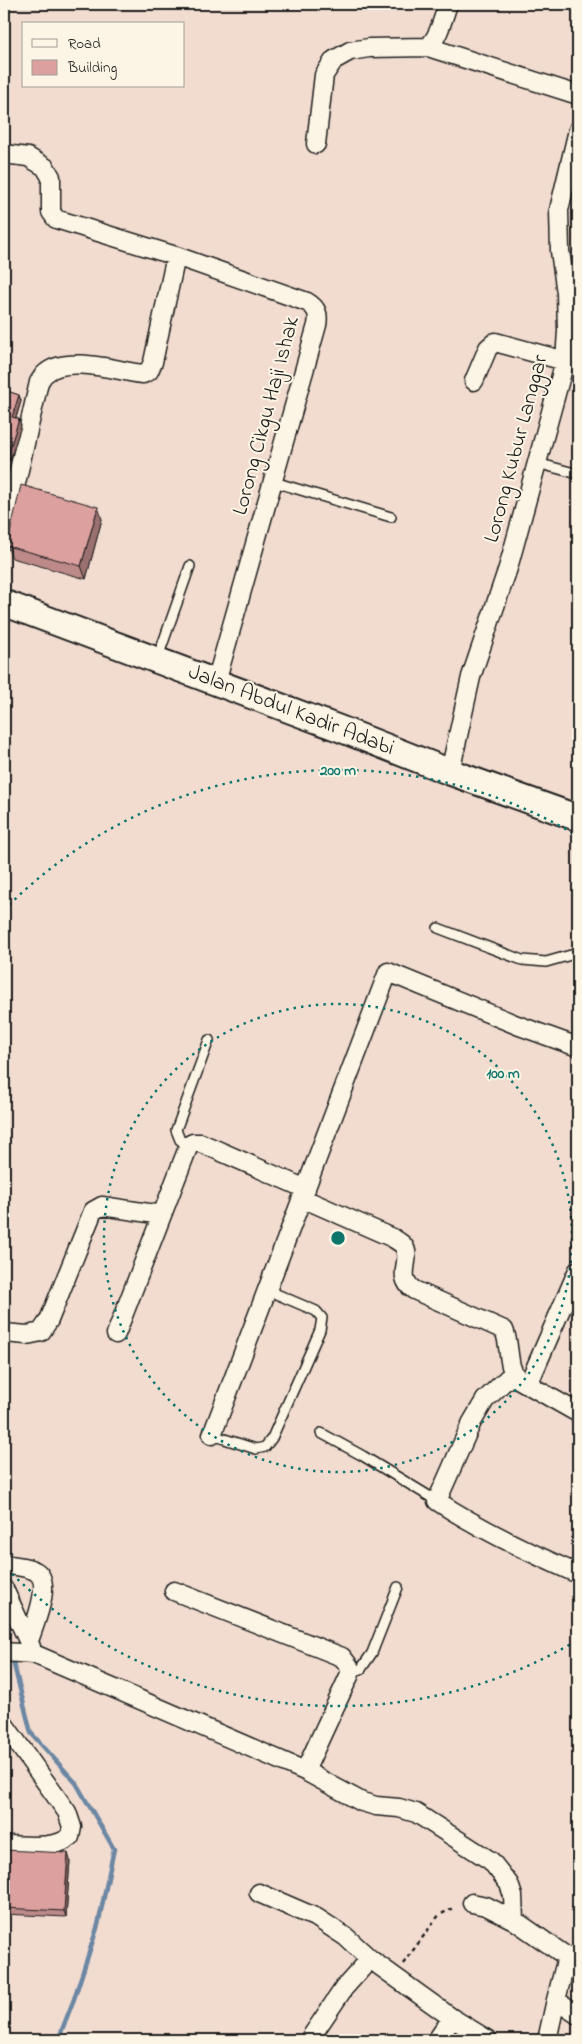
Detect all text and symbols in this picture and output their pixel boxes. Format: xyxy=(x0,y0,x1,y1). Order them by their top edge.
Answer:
legend xyxy=(22,22,185,88)
text: Road xyxy=(68,33,101,55)
text: Building xyxy=(67,57,117,80)
street label: Lorong Cikgu Haji Ishak xyxy=(225,313,310,519)
street label: Lorong Kubur Langgar xyxy=(477,351,558,547)
street label: Jalan Abdul Kadir Adabi xyxy=(183,657,399,765)
text: 200 m xyxy=(319,760,356,782)
text: 100 m xyxy=(486,1063,520,1085)
centre of rings xyxy=(329,1229,347,1247)

